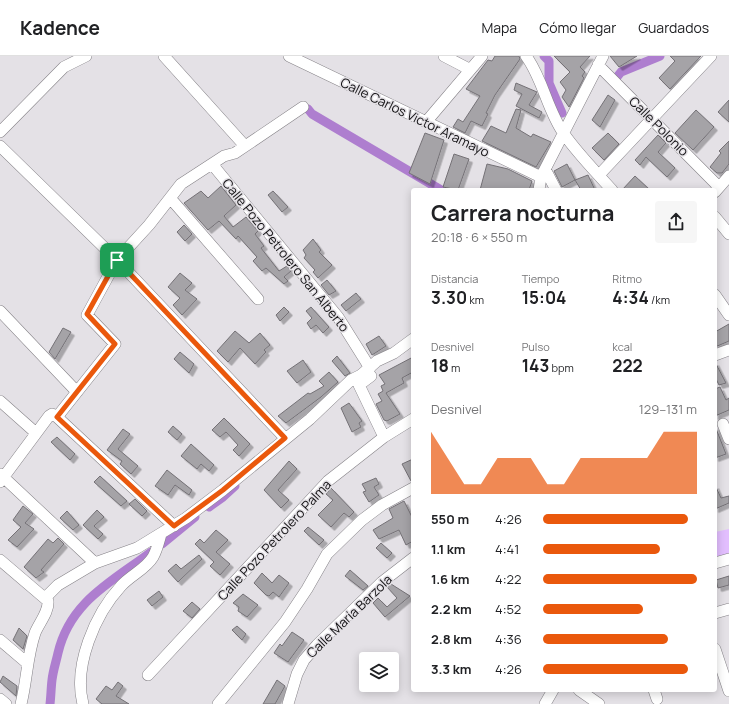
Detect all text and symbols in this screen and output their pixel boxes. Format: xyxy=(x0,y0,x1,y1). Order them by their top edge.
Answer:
text: Kadence xyxy=(20,15,100,41)
text: Mapa xyxy=(482,18,517,37)
text: Cómo llegar xyxy=(539,18,616,37)
text: Guardados xyxy=(638,18,709,37)
street label: Calle Carlos Victor Aramayo xyxy=(337,73,493,161)
street label: Calle Polonio xyxy=(625,92,693,160)
street label: Calle Pozo Petrolero San Alberto xyxy=(218,175,354,336)
text: Carrera nocturna xyxy=(431,198,614,228)
button: share xyxy=(655,201,697,243)
text: 20:18 · 6 × 550 m xyxy=(431,228,527,246)
pin xyxy=(100,243,134,277)
icon: arrive xyxy=(106,249,128,271)
text: Distancia xyxy=(431,271,478,286)
text: Tiempo xyxy=(522,271,559,286)
text: Ritmo xyxy=(612,271,642,286)
text: 3.30 xyxy=(431,286,467,309)
text: 15:04 xyxy=(522,286,566,309)
text: 4:34 xyxy=(612,286,649,309)
text: km xyxy=(467,292,484,307)
text: /km xyxy=(649,292,670,307)
text: Desnivel xyxy=(431,339,474,354)
text: Pulso xyxy=(522,339,550,354)
text: kcal xyxy=(612,339,632,354)
text: 18 xyxy=(431,354,449,377)
text: 143 xyxy=(522,354,549,377)
text: 222 xyxy=(612,354,643,377)
text: m xyxy=(449,360,460,375)
text: bpm xyxy=(549,360,574,375)
text: Desnivel xyxy=(431,400,482,418)
text: 129–131 m xyxy=(639,400,697,418)
street label: Calle Pozo Petrolero Palma xyxy=(213,476,335,604)
text: 550 m xyxy=(431,510,469,528)
text: 4:26 xyxy=(495,510,522,528)
text: 1.1 km xyxy=(431,540,466,558)
text: 4:41 xyxy=(495,540,519,558)
street label: Calle María Barzola xyxy=(302,570,396,662)
text: 1.6 km xyxy=(431,570,469,588)
text: 4:22 xyxy=(495,570,521,588)
text: 2.2 km xyxy=(431,600,472,618)
text: 4:52 xyxy=(495,600,521,618)
text: 2.8 km xyxy=(431,630,472,648)
text: 4:36 xyxy=(495,630,522,648)
map controls xyxy=(359,652,399,692)
button: layers xyxy=(359,652,399,692)
text: 3.3 km xyxy=(431,660,471,678)
text: 4:26 xyxy=(495,660,522,678)

